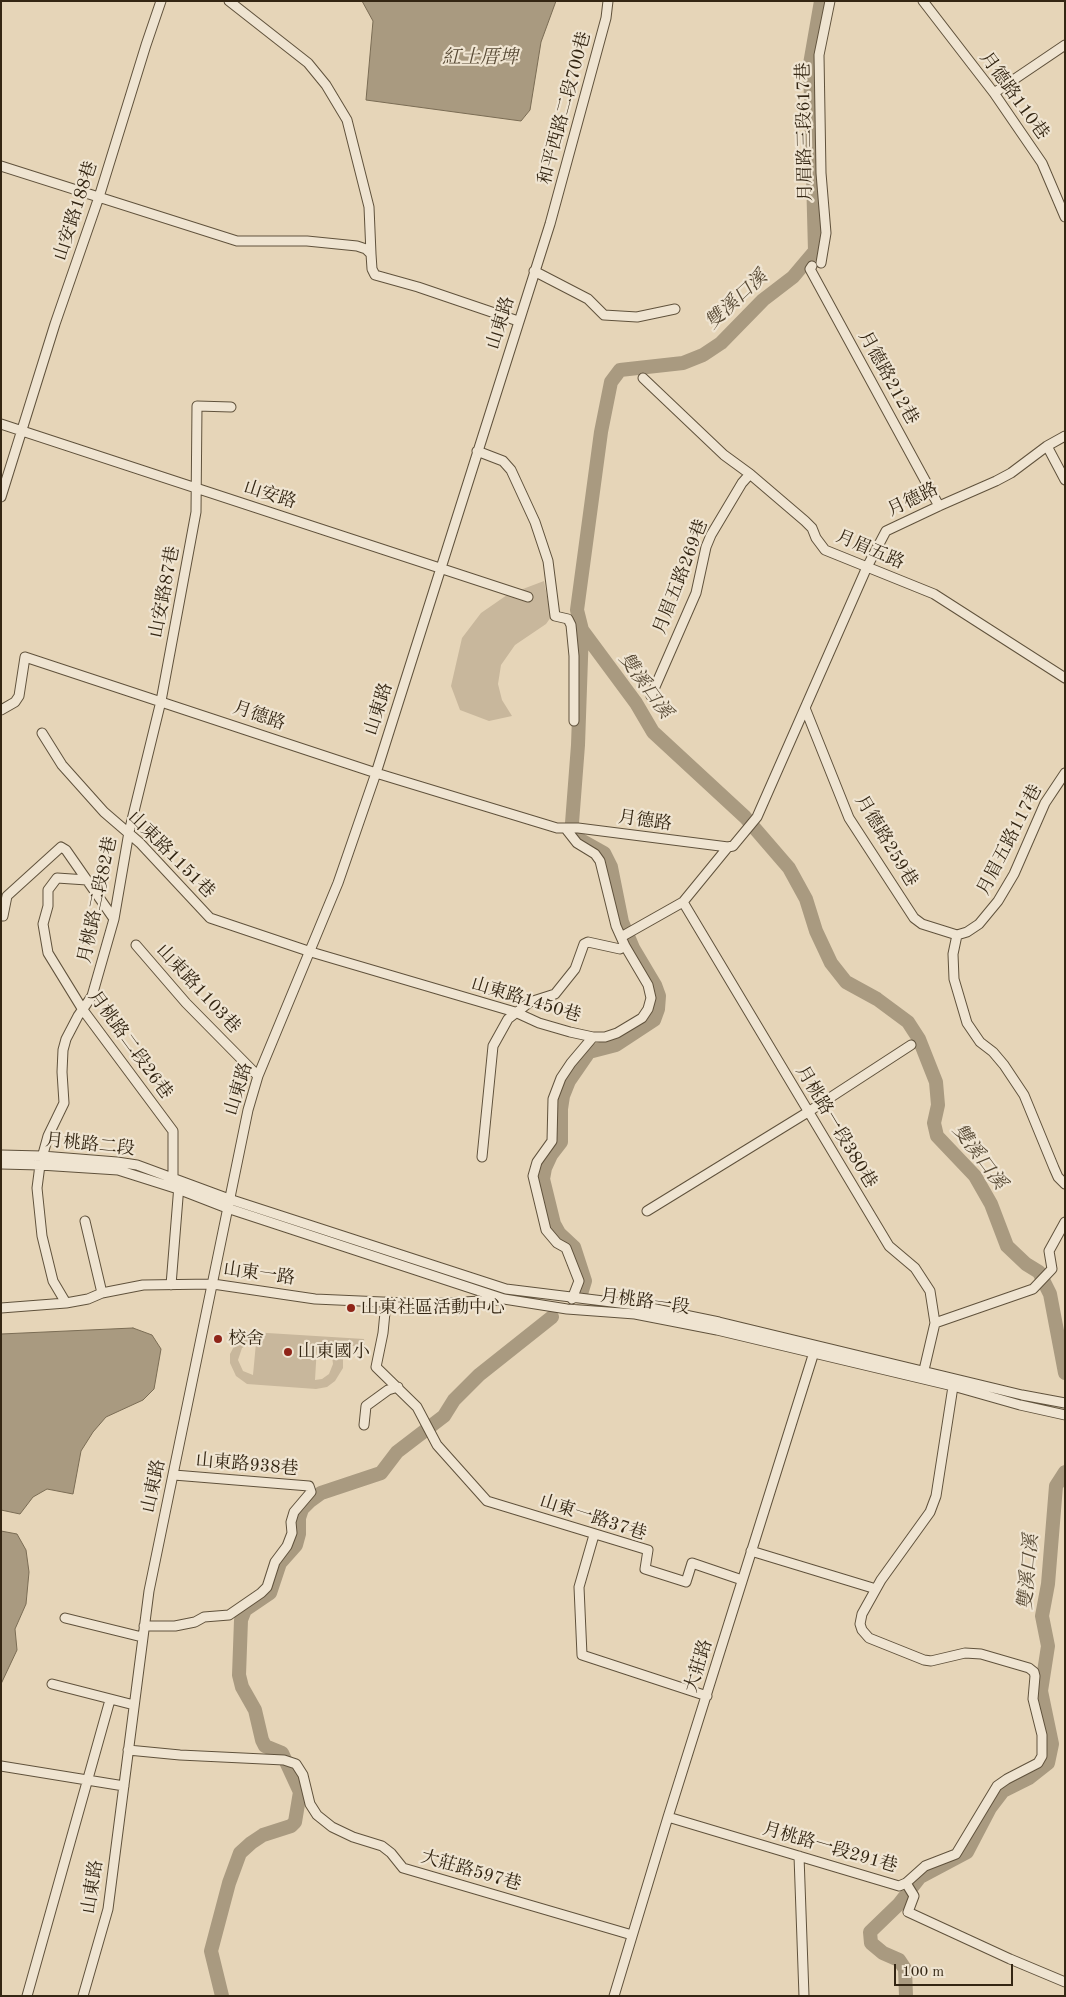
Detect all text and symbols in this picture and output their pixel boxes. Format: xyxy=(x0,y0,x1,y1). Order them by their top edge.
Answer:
street label: 和平西路二段700巷 xyxy=(534,29,596,187)
water label: 紅土厝埤 xyxy=(442,47,518,69)
street label: 月德路110巷 xyxy=(975,48,1053,144)
street label: 月眉路三段617巷 xyxy=(793,62,817,202)
street label: 山安路188巷 xyxy=(50,159,102,263)
water label: 雙溪口溪 xyxy=(701,266,773,334)
street label: 山東路 xyxy=(483,294,519,352)
street label: 月德路212巷 xyxy=(854,328,922,428)
street label: 山安路 xyxy=(241,476,299,514)
street label: 月德路 xyxy=(884,478,942,522)
street label: 月眉五路269巷 xyxy=(649,516,713,638)
street label: 月眉五路 xyxy=(833,526,907,574)
street label: 山安路87巷 xyxy=(146,544,184,640)
water label: 雙溪口溪 xyxy=(613,649,677,723)
street label: 山東路 xyxy=(360,680,398,738)
street label: 月德路 xyxy=(230,697,288,735)
street label: 月眉五路117巷 xyxy=(973,781,1047,899)
street label: 月德路259巷 xyxy=(850,791,922,891)
street label: 山東路1151巷 xyxy=(123,807,219,903)
street label: 月德路 xyxy=(617,807,673,835)
street label: 月桃路二段82巷 xyxy=(74,835,122,965)
street label: 山東路1103巷 xyxy=(151,940,245,1038)
street label: 山東路1450巷 xyxy=(468,973,584,1027)
street label: 月桃路二段26巷 xyxy=(83,987,177,1103)
street label: 山東路 xyxy=(221,1060,257,1118)
street label: 月桃路一段380巷 xyxy=(791,1062,881,1192)
water label: 雙溪口溪 xyxy=(947,1120,1011,1194)
street label: 月桃路二段 xyxy=(44,1130,136,1160)
street label: 山東一路 xyxy=(222,1258,296,1290)
street label: 月桃路一段 xyxy=(599,1285,691,1319)
place label: 山東社區活動中心 xyxy=(361,1297,505,1319)
marker: 山東社區活動中心 xyxy=(345,1302,357,1314)
place label: 校舍 xyxy=(228,1328,264,1350)
marker: 校舍 xyxy=(212,1333,224,1345)
place label: 山東國小 xyxy=(298,1341,370,1363)
marker: 山東國小 xyxy=(282,1346,294,1358)
street label: 山東路938巷 xyxy=(195,1450,299,1480)
street label: 山東路 xyxy=(138,1457,170,1515)
street label: 山東一路37巷 xyxy=(537,1491,649,1545)
water label: 雙溪口溪 xyxy=(1014,1533,1044,1611)
street label: 大莊路 xyxy=(681,1637,717,1695)
street label: 月桃路一段291巷 xyxy=(760,1818,900,1878)
street label: 大莊路597巷 xyxy=(418,1846,524,1896)
street label: 山東路 xyxy=(78,1859,108,1915)
scale bar xyxy=(896,1954,1015,1986)
text: 100 m xyxy=(902,1965,944,1980)

